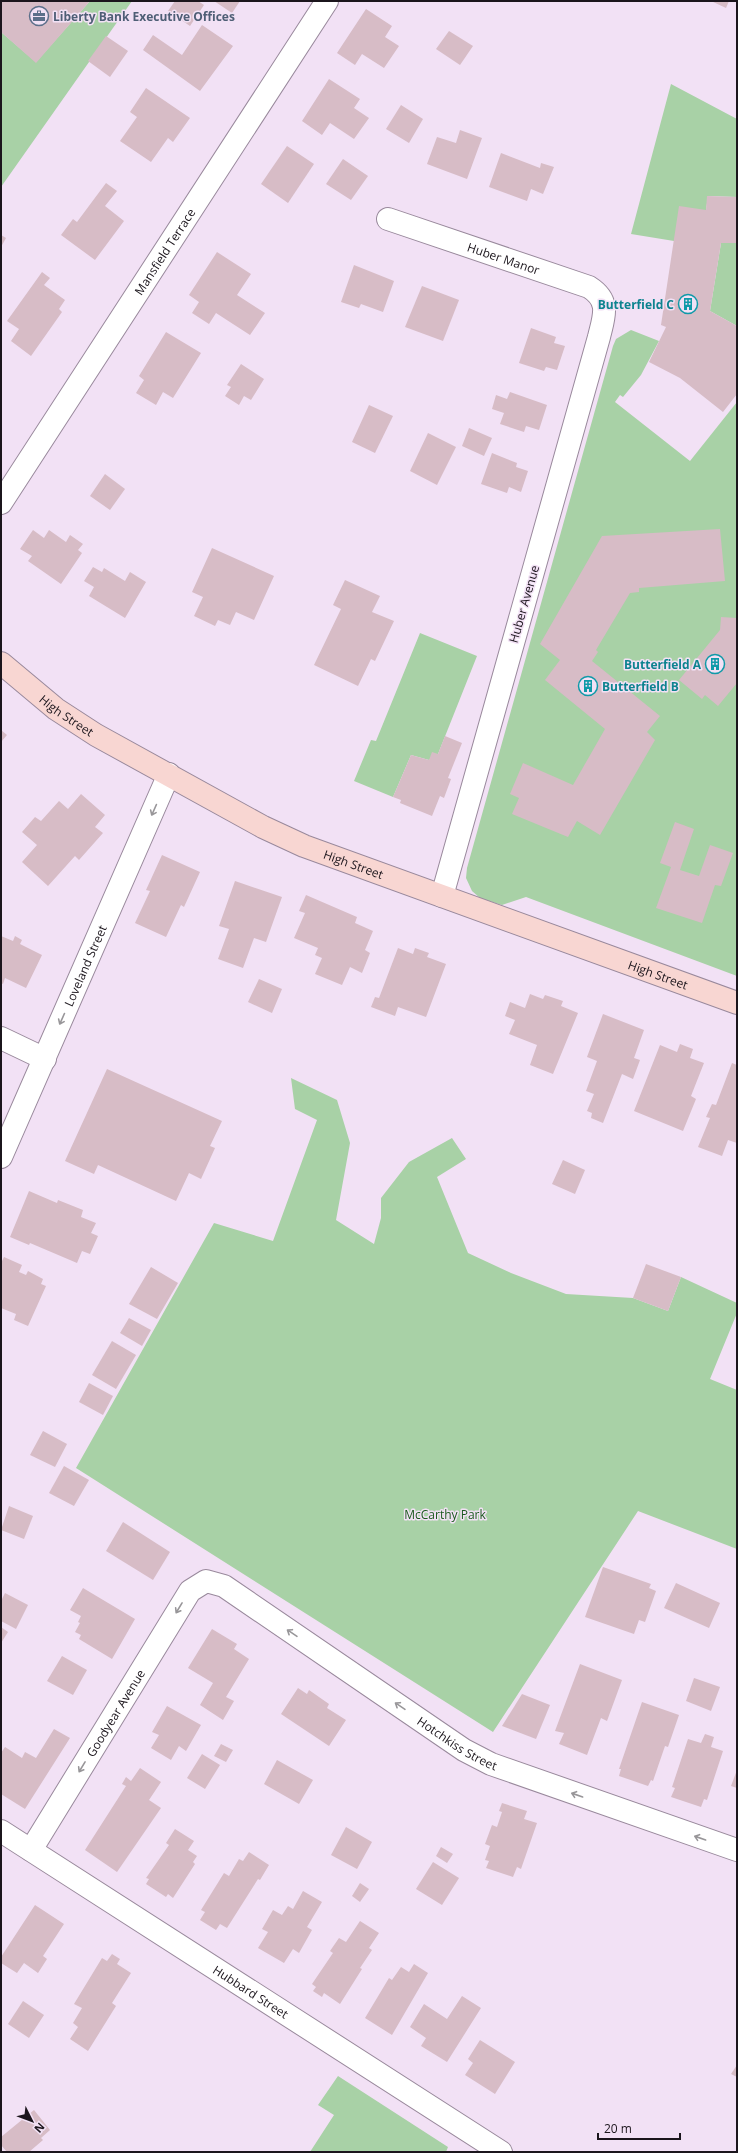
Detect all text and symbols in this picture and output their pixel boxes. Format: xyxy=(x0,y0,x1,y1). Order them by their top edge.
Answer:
office icon: Liberty Bank Executive Offices xyxy=(28,5,50,27)
place label: Liberty Bank Executive Offices xyxy=(53,8,235,25)
street label: Mansfield Terrace xyxy=(130,205,199,298)
street label: Huber Manor xyxy=(465,238,542,278)
building icon: Butterfield C xyxy=(677,293,699,315)
place label: Butterfield C xyxy=(598,296,674,313)
street label: Huber Avenue xyxy=(505,563,543,645)
building icon: Butterfield A xyxy=(704,653,726,675)
place label: Butterfield A xyxy=(624,656,702,673)
building icon: Butterfield B xyxy=(577,675,599,697)
place label: Butterfield B xyxy=(602,678,679,695)
street label: High Street xyxy=(36,690,97,740)
one-way arrow xyxy=(149,803,157,815)
street label: High Street xyxy=(321,845,386,883)
street label: Loveland Street xyxy=(60,922,110,1009)
street label: High Street xyxy=(626,956,690,993)
one-way arrow xyxy=(58,1012,65,1024)
park label: McCarthy Park xyxy=(404,1506,486,1523)
one-way arrow xyxy=(175,1602,183,1614)
one-way arrow xyxy=(287,1629,298,1637)
street label: Goodyear Avenue xyxy=(82,1666,149,1760)
one-way arrow xyxy=(395,1702,406,1710)
street label: Hotchkiss Street xyxy=(414,1712,499,1774)
one-way arrow xyxy=(78,1761,86,1773)
one-way arrow xyxy=(571,1791,584,1798)
one-way arrow xyxy=(695,1833,707,1841)
street label: Hubbard Street xyxy=(210,1961,292,2022)
north arrow xyxy=(12,2101,52,2141)
scale bar xyxy=(598,2115,680,2141)
text: N xyxy=(31,2120,48,2136)
text: 20 m xyxy=(604,2120,632,2137)

